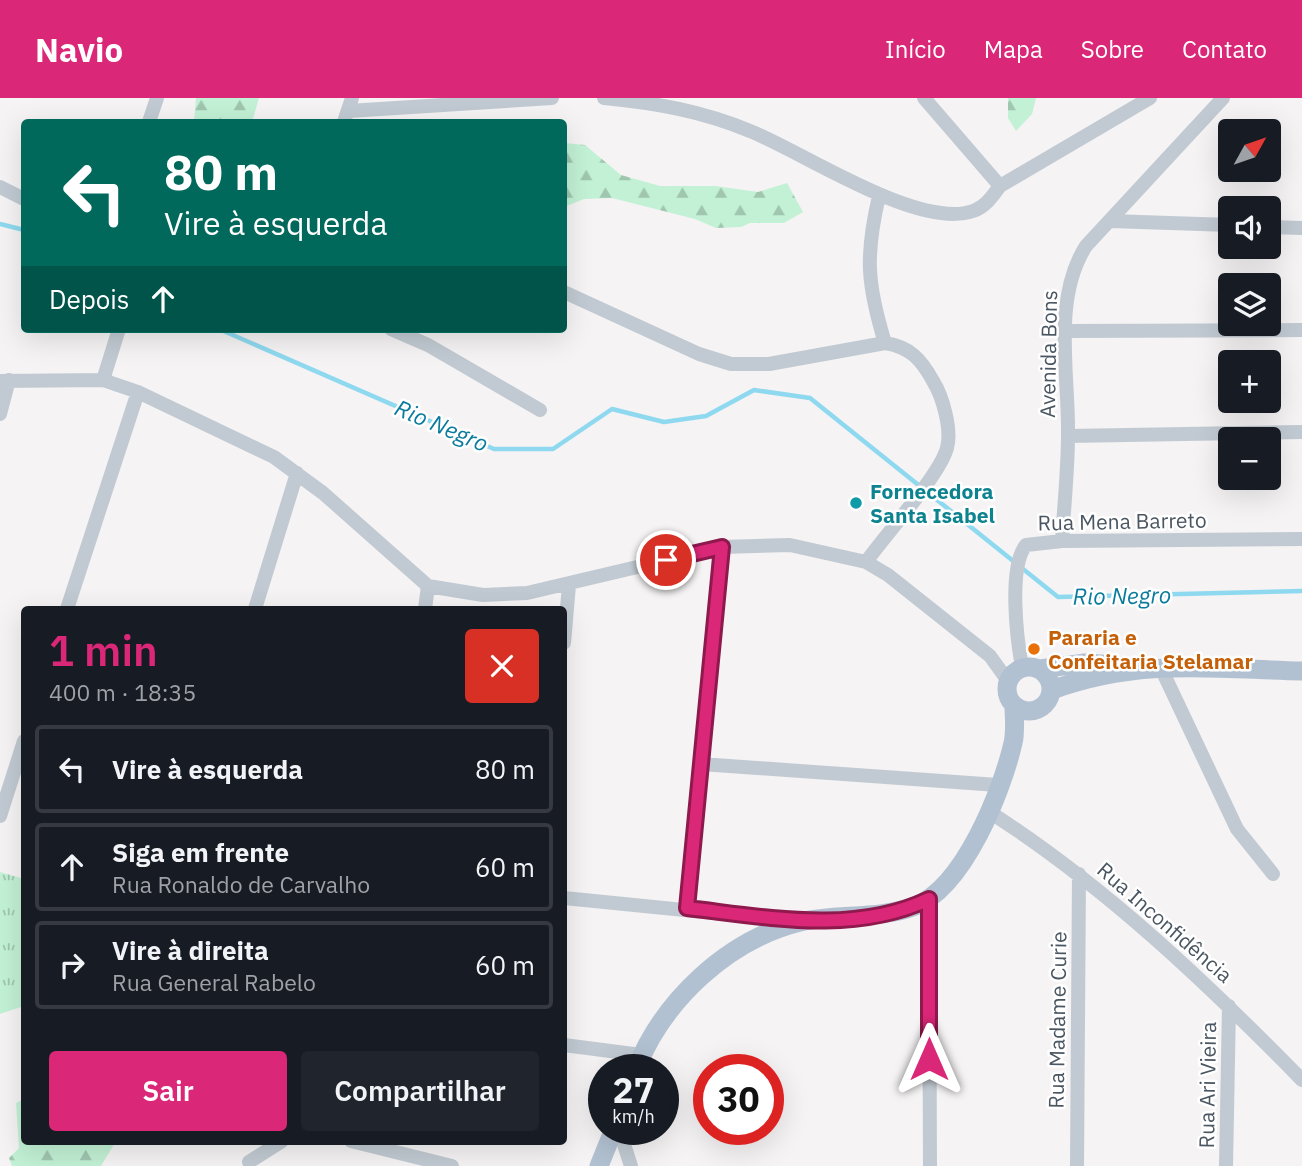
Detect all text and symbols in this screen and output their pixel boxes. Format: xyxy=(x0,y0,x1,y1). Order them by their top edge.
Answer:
text: Navio xyxy=(35,28,123,71)
text: Início xyxy=(885,33,946,65)
text: Mapa xyxy=(984,33,1043,65)
text: Sobre xyxy=(1081,33,1144,65)
text: Contato xyxy=(1182,33,1267,65)
north arrow xyxy=(1218,119,1281,182)
map controls xyxy=(1218,119,1281,490)
text: 80 m xyxy=(164,140,278,203)
icon: left xyxy=(49,147,140,238)
button: sound xyxy=(1218,196,1281,259)
text: Vire à esquerda xyxy=(164,202,388,244)
button: layers xyxy=(1218,273,1281,336)
icon: ahead xyxy=(144,280,182,318)
text: Depois xyxy=(49,282,130,316)
street label: Avenida Bons xyxy=(1033,290,1063,418)
button: + xyxy=(1218,350,1281,413)
water label: Rio Negro xyxy=(391,392,493,458)
button: − xyxy=(1218,427,1281,490)
place label: Fornecedora Santa Isabel xyxy=(870,477,995,529)
marker: Fornecedora Santa Isabel xyxy=(848,495,864,511)
street label: Rua Mena Barreto xyxy=(1037,506,1207,536)
pin xyxy=(636,530,696,590)
icon: arrive xyxy=(647,541,685,579)
water label: Rio Negro xyxy=(1072,579,1172,611)
text: 1 min xyxy=(49,623,158,678)
place label: Pararia e Confeitaria Stelamar xyxy=(1048,623,1254,675)
button: close xyxy=(465,629,539,703)
marker: Pararia e Confeitaria Stelamar xyxy=(1026,641,1042,657)
text: 400 m · 18:35 xyxy=(49,677,196,707)
icon: left xyxy=(53,750,91,788)
text: Vire à esquerda xyxy=(112,752,303,786)
text: 80 m xyxy=(475,752,535,786)
text: Siga em frente xyxy=(112,835,289,869)
icon: ahead xyxy=(53,848,91,886)
text: 60 m xyxy=(475,850,535,884)
street label: Rua Inconfidência xyxy=(1091,855,1239,989)
text: Rua Ronaldo de Carvalho xyxy=(112,869,370,899)
street label: Rua Madame Curie xyxy=(1041,931,1073,1109)
text: Vire à direita xyxy=(112,933,269,967)
icon: right xyxy=(53,946,91,984)
text: 60 m xyxy=(475,948,535,982)
text: Rua General Rabelo xyxy=(112,967,316,997)
street label: Rua Ari Vieira xyxy=(1192,1021,1222,1149)
position arrow xyxy=(892,1022,966,1096)
button: Sair xyxy=(49,1051,287,1131)
button: Compartilhar xyxy=(301,1051,539,1131)
speed limit sign: 30 xyxy=(693,1054,784,1145)
text: 27 xyxy=(612,1067,655,1113)
text: km/h xyxy=(612,1105,655,1128)

